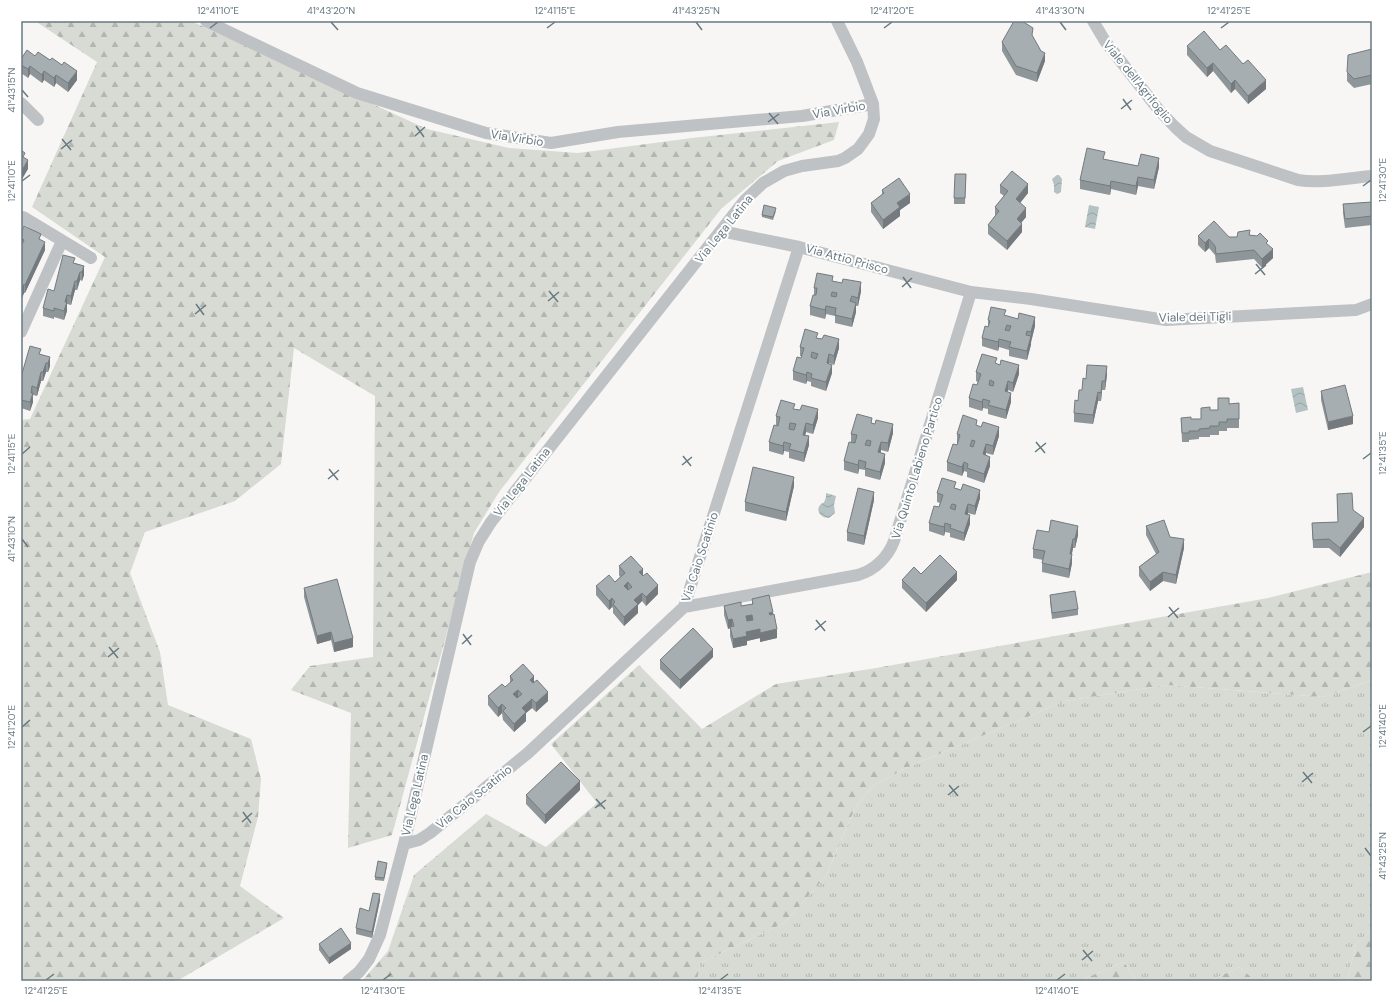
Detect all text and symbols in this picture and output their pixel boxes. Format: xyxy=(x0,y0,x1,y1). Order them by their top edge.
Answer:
text: 12°41'10"E xyxy=(197,4,239,17)
text: 41°43'20"N xyxy=(307,4,355,17)
text: 12°41'15"E xyxy=(535,4,576,17)
text: 41°43'25"N xyxy=(672,4,720,17)
text: 12°41'20"E xyxy=(870,4,914,17)
text: 41°43'30"N xyxy=(1036,4,1084,17)
text: 12°41'25"E xyxy=(1207,4,1251,17)
street label: Viale dell'Agrifoglio xyxy=(1099,37,1177,127)
text: 41°43'15"N xyxy=(5,67,18,113)
street label: Via Virbio xyxy=(811,97,867,123)
street label: Via Virbio xyxy=(489,126,545,150)
text: 12°41'30"E xyxy=(1376,157,1389,202)
text: 12°41'10"E xyxy=(5,160,18,202)
street label: Via Lega Latina xyxy=(691,191,757,267)
street label: Via Attio Prisco xyxy=(804,240,890,278)
street label: Viale dei Tigli xyxy=(1159,308,1231,326)
street label: Via Quinto Labieno Partico xyxy=(888,395,946,541)
text: 12°41'35"E xyxy=(1376,431,1389,475)
text: 12°41'15"E xyxy=(5,433,18,474)
street label: Via Lega Latina xyxy=(490,444,554,520)
street label: Via Caio Scatinio xyxy=(678,510,722,604)
text: 41°43'10"N xyxy=(5,516,18,562)
text: 12°41'40"E xyxy=(1376,704,1389,748)
text: 12°41'20"E xyxy=(5,705,18,749)
street label: Via Lega Latina xyxy=(398,752,432,838)
street label: Via Caio Scatinio xyxy=(433,761,515,833)
text: 41°43'25"N xyxy=(1376,832,1389,880)
text: 12°41'25"E xyxy=(24,984,68,997)
text: 12°41'30"E xyxy=(361,984,406,997)
text: 12°41'35"E xyxy=(698,984,742,997)
text: 12°41'40"E xyxy=(1035,984,1079,997)

